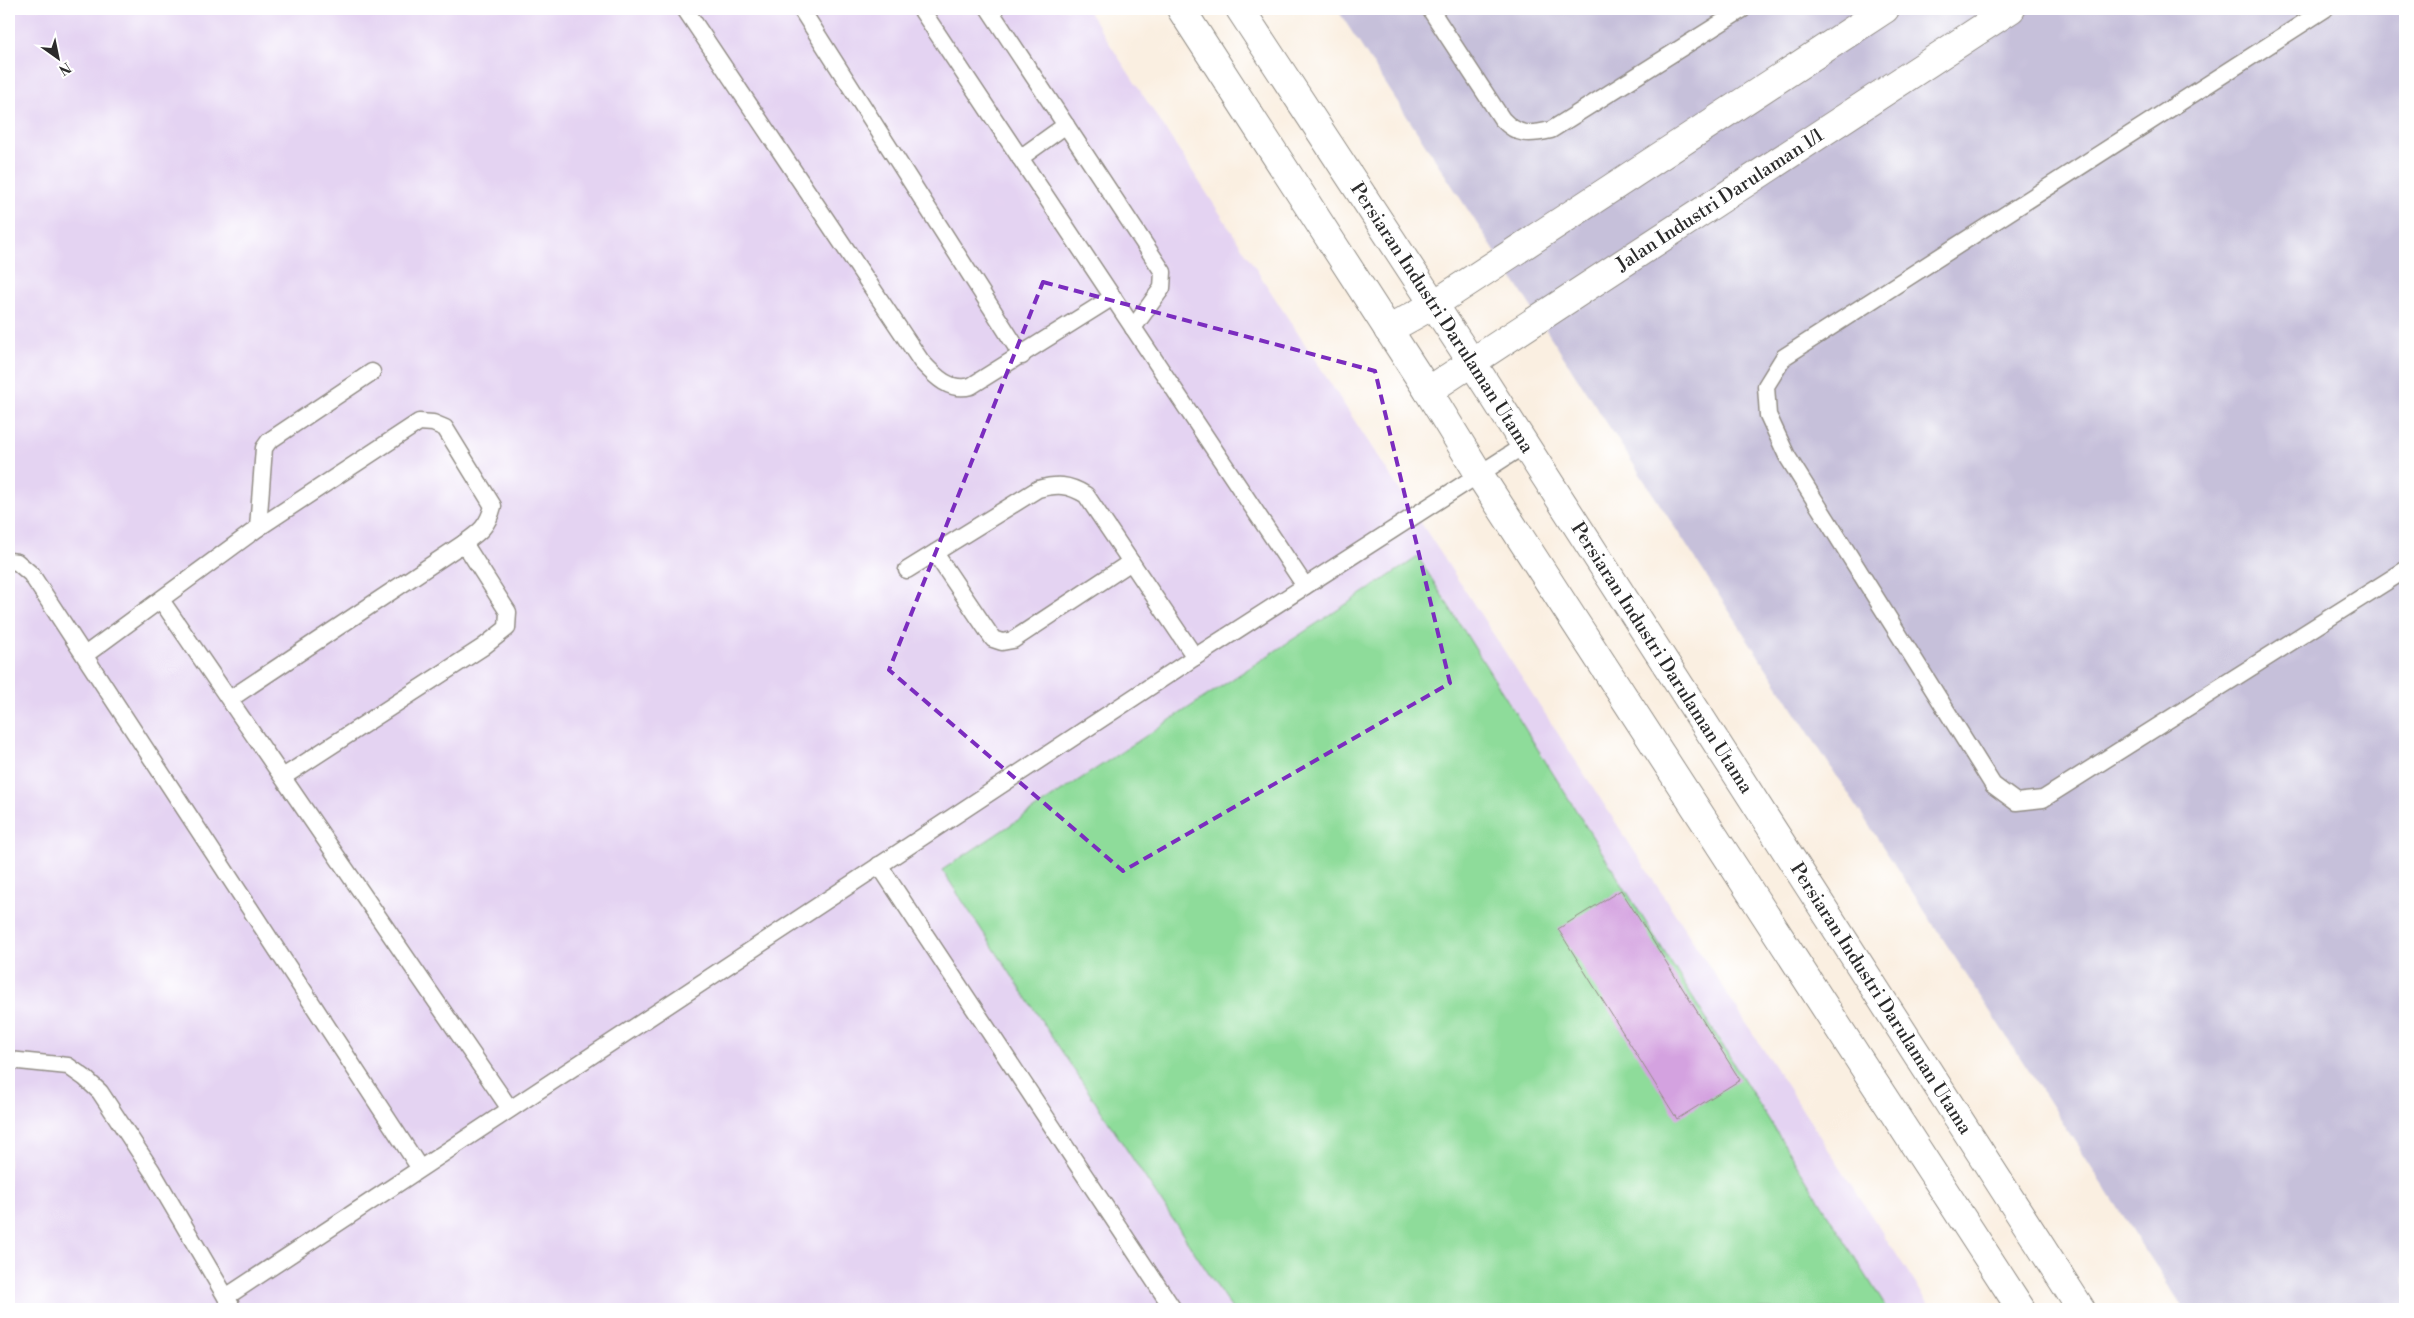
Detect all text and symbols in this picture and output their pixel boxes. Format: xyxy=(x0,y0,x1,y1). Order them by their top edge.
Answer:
north arrow xyxy=(32,32,82,82)
text: N xyxy=(55,57,74,79)
street label: Jalan Industri Darulaman 1/1 xyxy=(1611,123,1828,277)
street label: Persiaran Industri Darulaman Utama xyxy=(1345,178,1539,458)
street label: Persiaran Industri Darulaman Utama xyxy=(1566,517,1758,799)
street label: Persiaran Industri Darulaman Utama xyxy=(1785,858,1978,1139)

